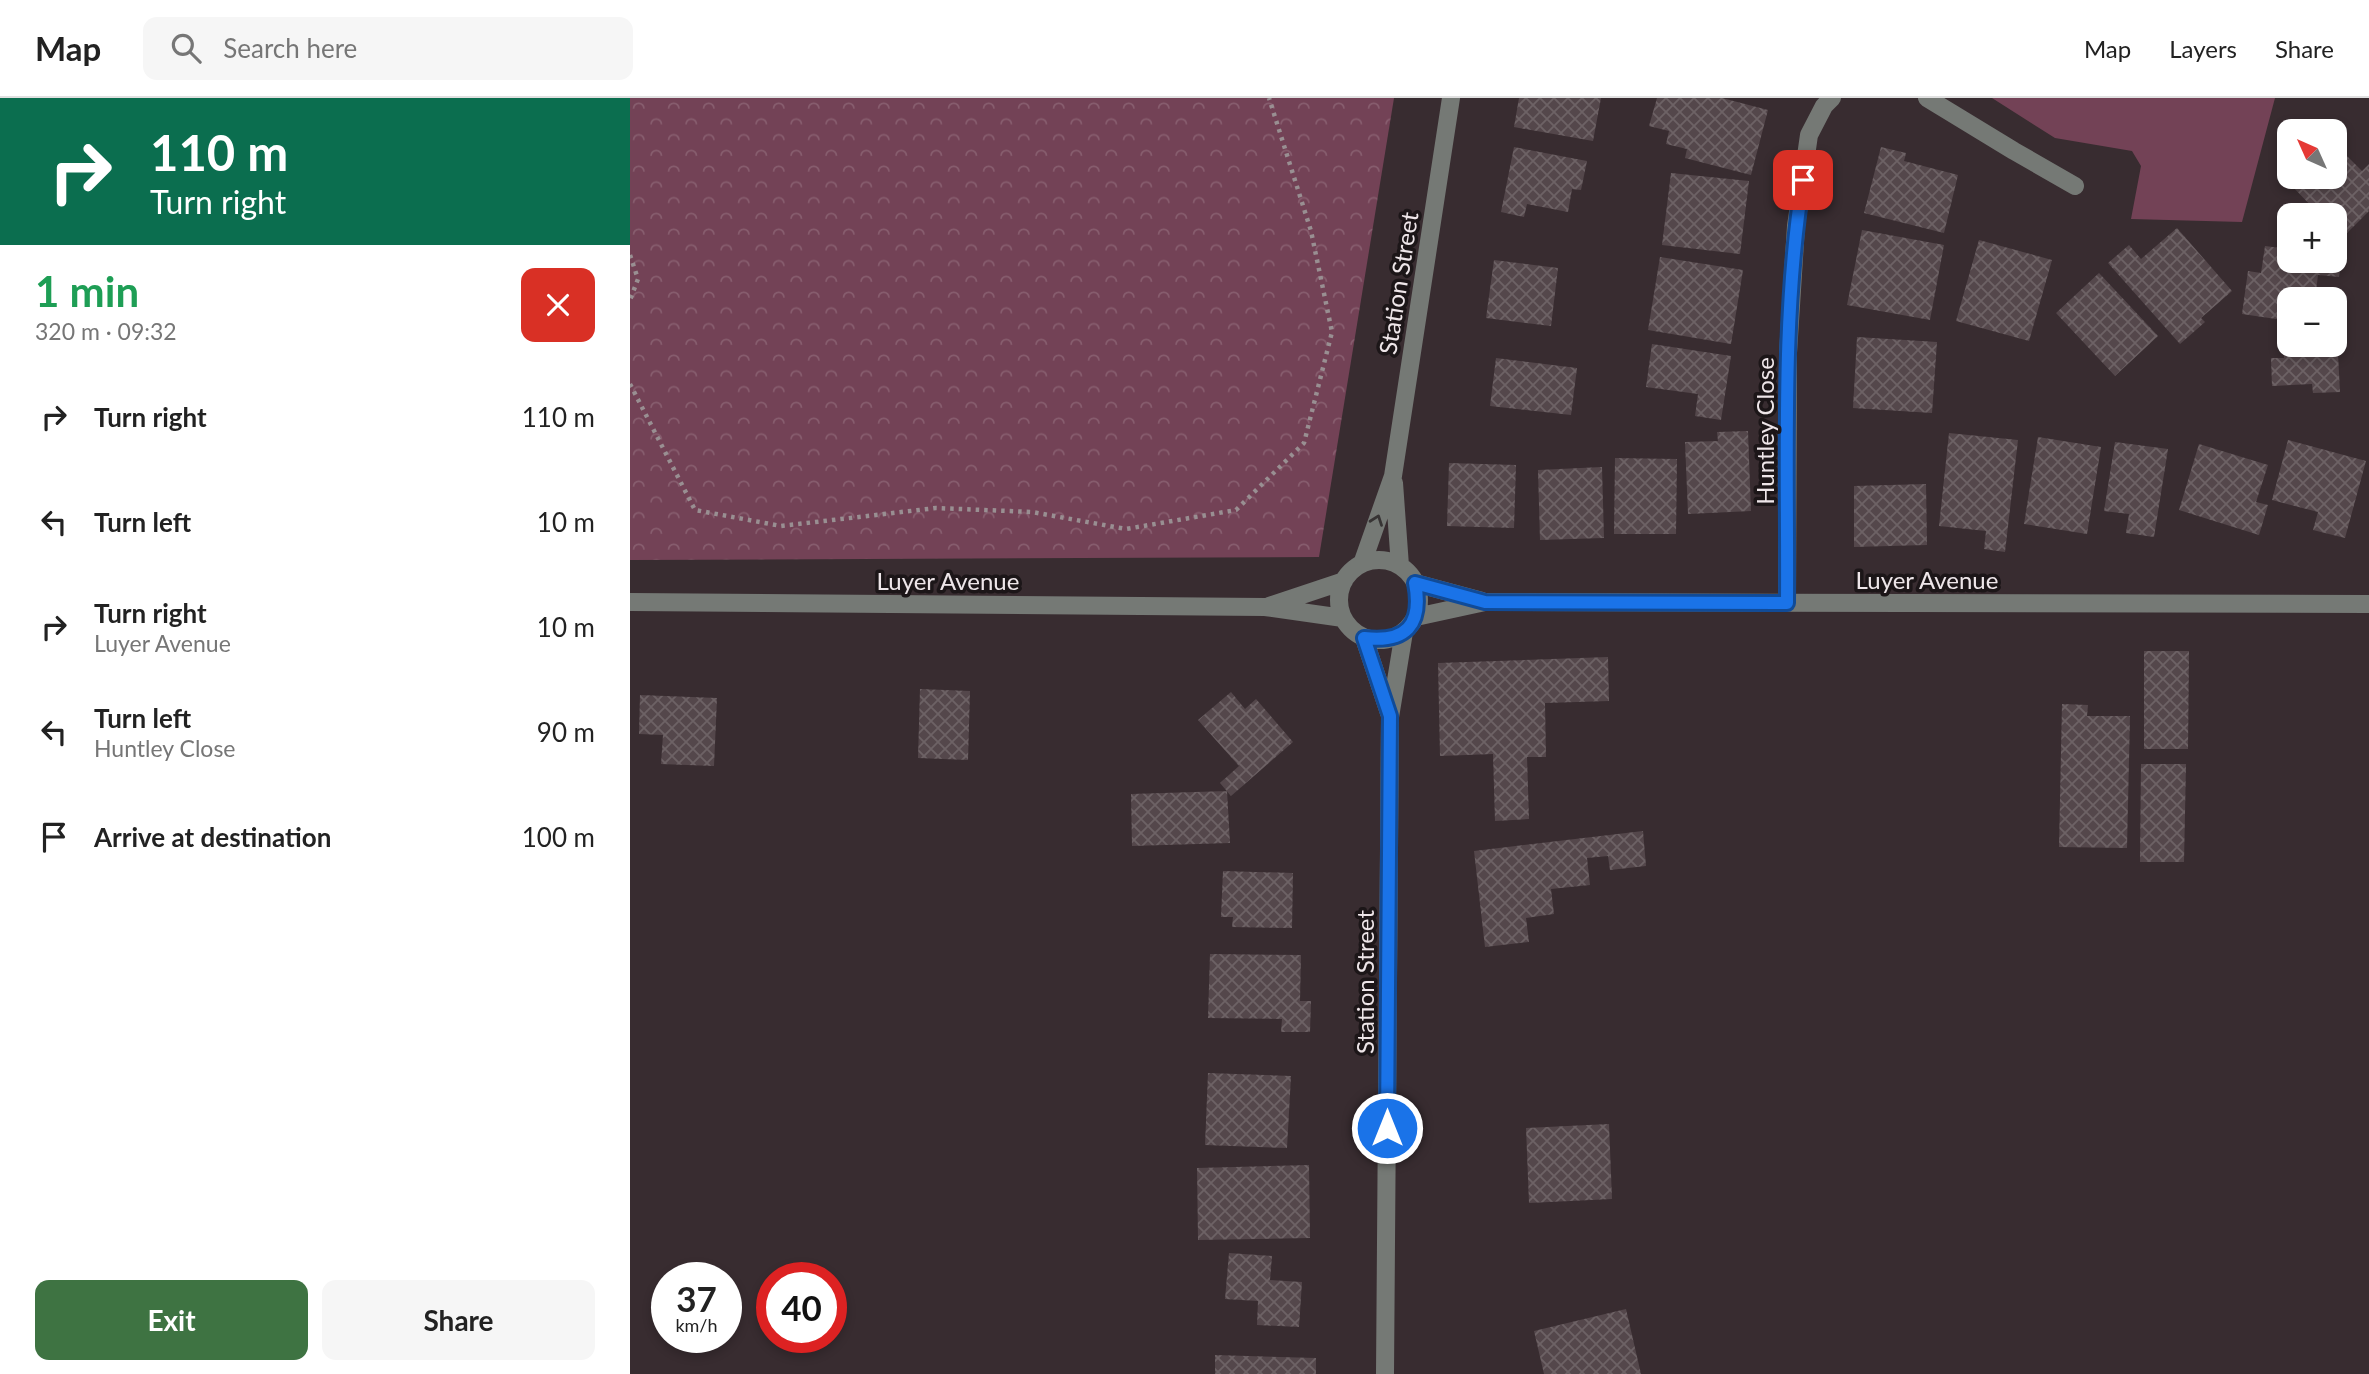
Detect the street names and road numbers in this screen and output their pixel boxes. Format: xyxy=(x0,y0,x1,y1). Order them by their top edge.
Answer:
street label: Station Street xyxy=(1372,209,1424,356)
street label: Huntley Close xyxy=(1750,357,1779,505)
street label: Luyer Avenue xyxy=(1856,565,1998,594)
street label: Luyer Avenue xyxy=(877,566,1019,595)
street label: Station Street xyxy=(1350,910,1379,1054)

